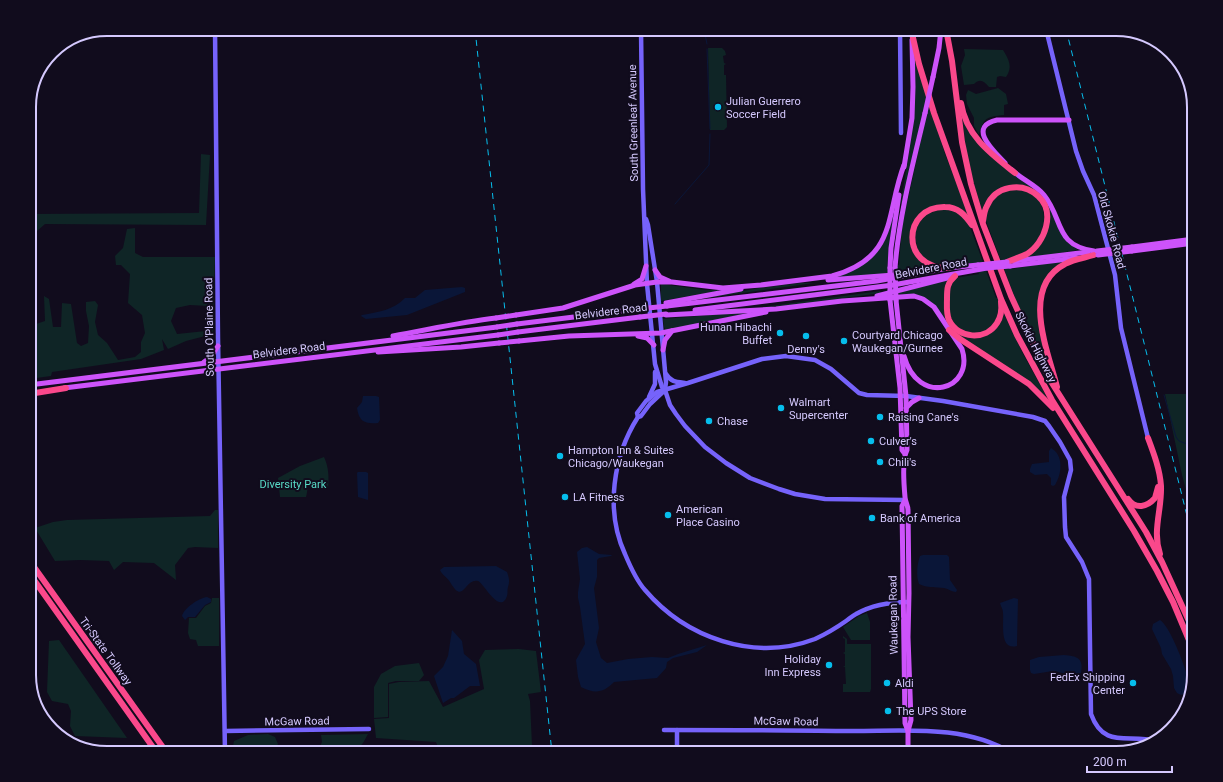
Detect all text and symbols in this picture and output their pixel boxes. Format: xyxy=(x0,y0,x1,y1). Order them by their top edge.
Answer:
street label: South Greenleaf Avenue xyxy=(626,64,641,182)
place label: Julian Guerrero Soccer Field xyxy=(726,95,801,121)
marker: Julian Guerrero Soccer Field xyxy=(713,102,723,112)
street label: Old Skokie Road xyxy=(1095,190,1128,270)
street label: Belvidere Road xyxy=(894,255,968,282)
street label: South O'Plaine Road xyxy=(202,277,217,377)
street label: Belvidere Road xyxy=(574,301,648,322)
street label: Skokie Highway xyxy=(1012,310,1059,385)
place label: Hunan Hibachi Buffet xyxy=(700,321,772,347)
marker: Hunan Hibachi Buffet xyxy=(775,328,785,338)
place label: Courtyard Chicago Waukegan/Gurnee xyxy=(852,329,943,355)
marker: Denny's xyxy=(801,331,811,341)
marker: Courtyard Chicago Waukegan/Gurnee xyxy=(839,336,849,346)
street label: Belvidere Road xyxy=(252,340,326,361)
place label: Denny's xyxy=(787,343,825,356)
place label: Walmart Supercenter xyxy=(789,396,848,422)
marker: Walmart Supercenter xyxy=(776,403,786,413)
place label: Raising Cane's xyxy=(888,411,959,424)
marker: Raising Cane's xyxy=(875,412,885,422)
place label: Chase xyxy=(717,415,748,428)
marker: Chase xyxy=(704,416,714,426)
place label: Culver's xyxy=(879,435,917,448)
marker: Culver's xyxy=(866,436,876,446)
place label: Hampton Inn & Suites Chicago/Waukegan xyxy=(568,444,674,470)
marker: Hampton Inn & Suites Chicago/Waukegan xyxy=(555,451,565,461)
place label: Chili's xyxy=(888,456,917,469)
marker: Chili's xyxy=(875,457,885,467)
park label: Diversity Park xyxy=(260,478,327,491)
place label: LA Fitness xyxy=(573,491,625,504)
marker: LA Fitness xyxy=(560,492,570,502)
place label: American Place Casino xyxy=(676,503,740,529)
marker: American Place Casino xyxy=(663,510,673,520)
place label: Bank of America xyxy=(880,512,961,525)
marker: Bank of America xyxy=(867,513,877,523)
street label: Waukegan Road xyxy=(886,575,901,655)
street label: Tri-State Tollway xyxy=(77,615,135,688)
place label: Holiday Inn Express xyxy=(764,653,822,679)
marker: Holiday Inn Express xyxy=(824,660,834,670)
place label: FedEx Shipping Center xyxy=(1050,671,1125,697)
place label: Aldi xyxy=(895,677,914,690)
marker: Aldi xyxy=(882,678,892,688)
marker: FedEx Shipping Center xyxy=(1128,678,1138,688)
place label: The UPS Store xyxy=(896,705,966,718)
marker: The UPS Store xyxy=(883,706,893,716)
street label: McGaw Road xyxy=(264,714,330,729)
street label: McGaw Road xyxy=(753,714,819,729)
scale bar xyxy=(1087,748,1172,774)
text: 200 m xyxy=(1093,755,1127,769)

